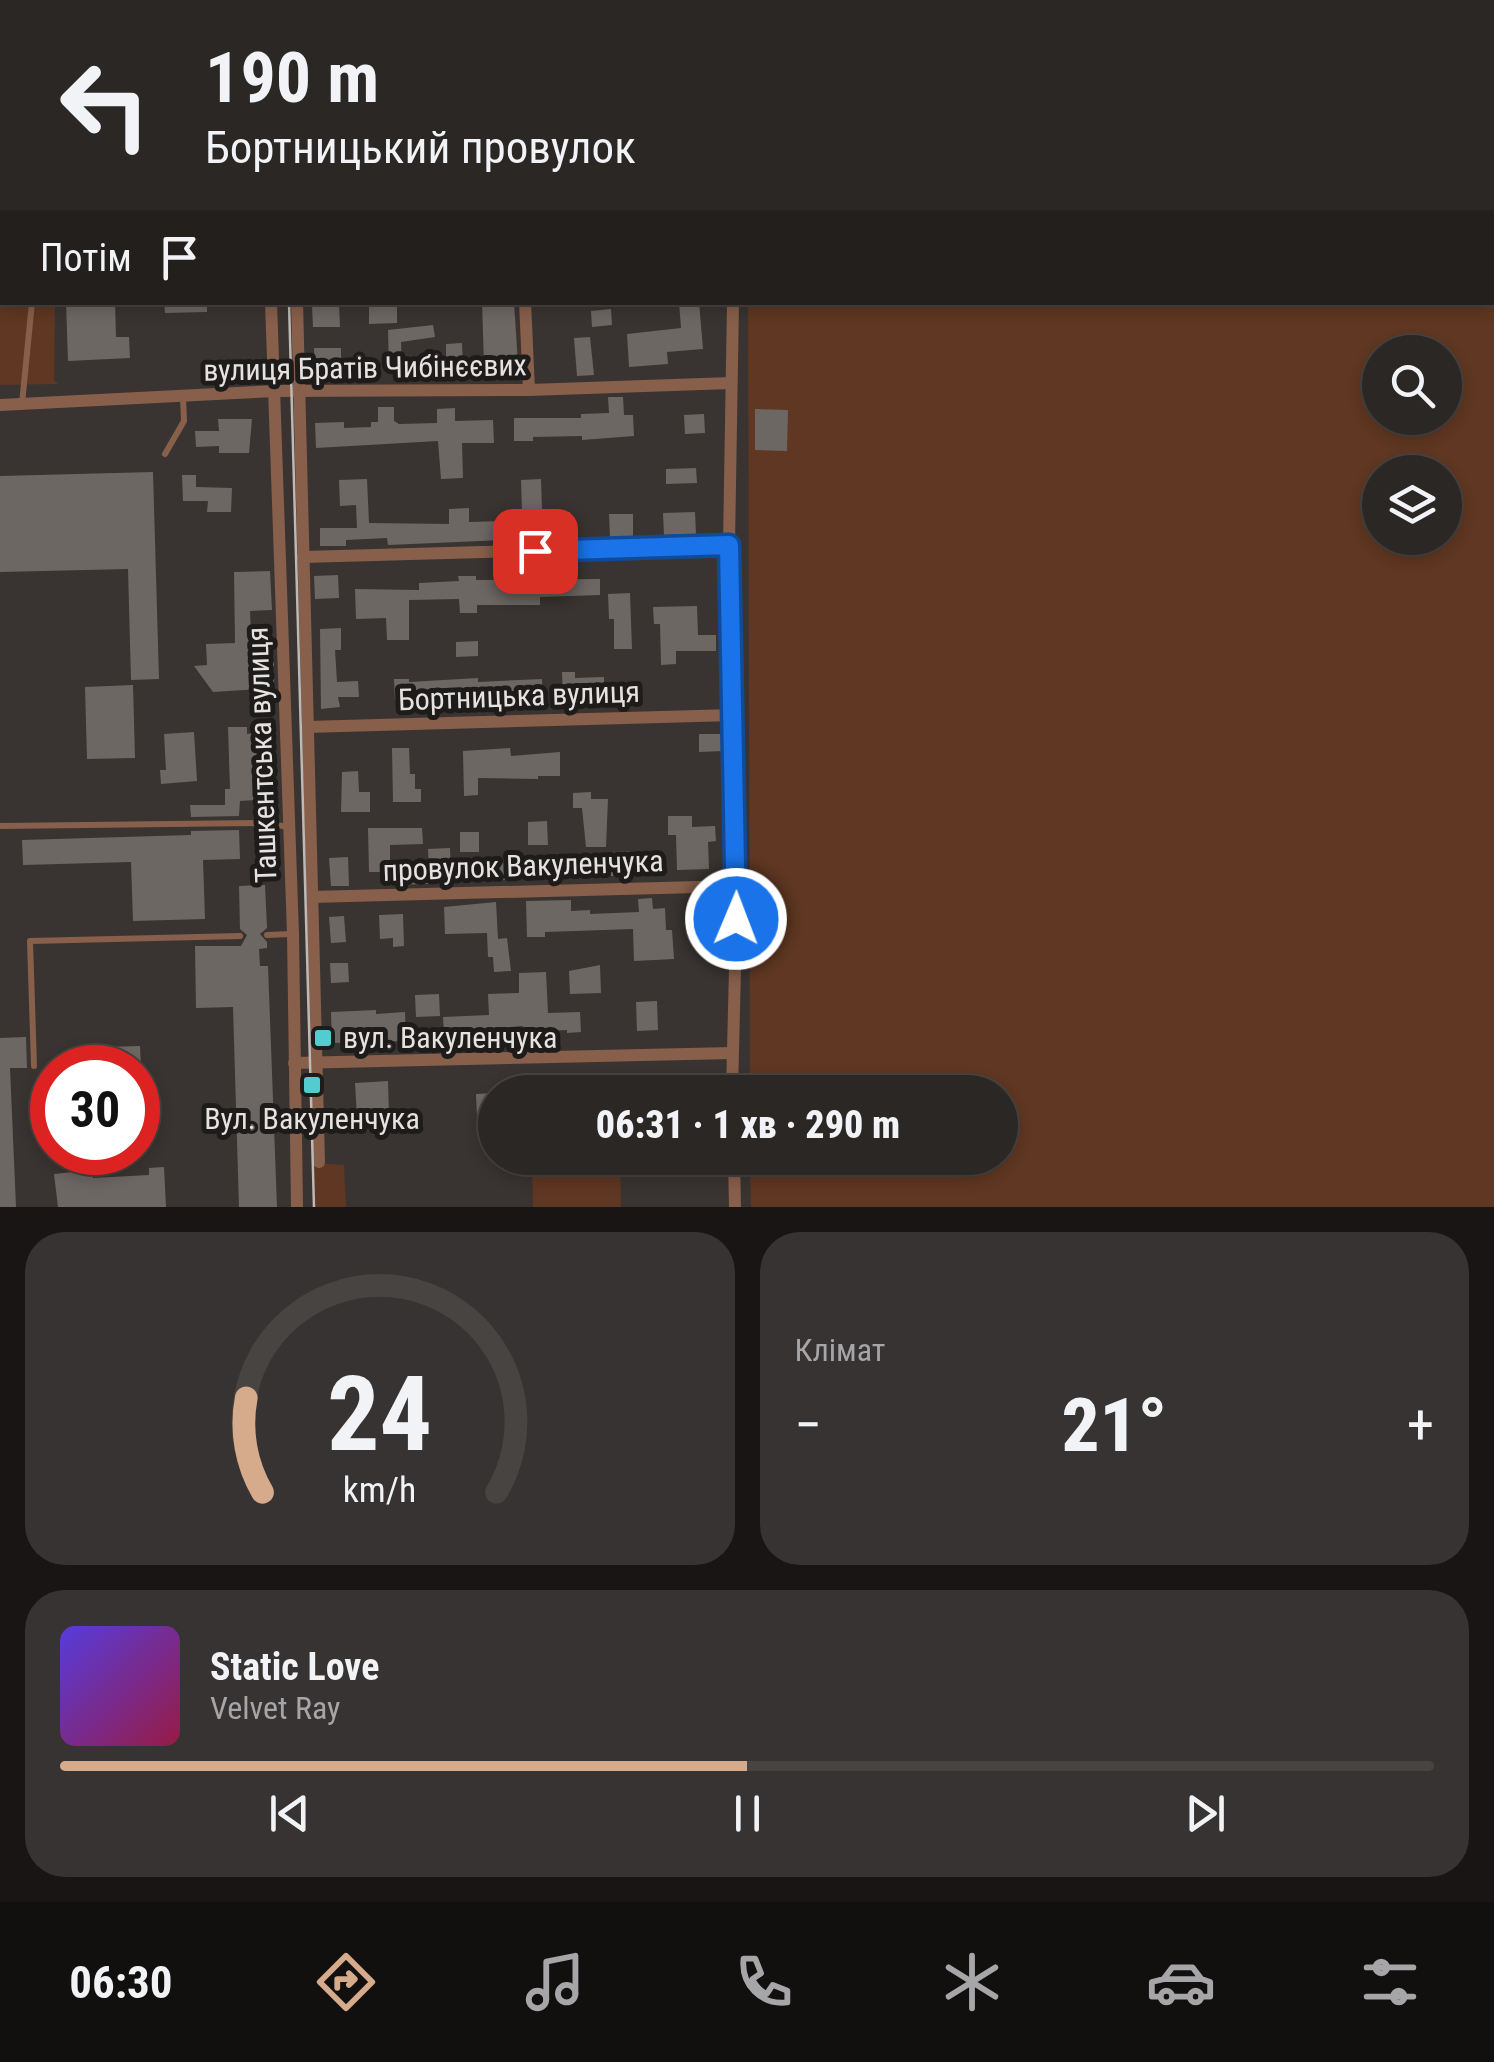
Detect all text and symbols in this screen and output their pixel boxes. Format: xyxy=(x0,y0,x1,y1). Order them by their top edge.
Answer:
text: 190 m xyxy=(205,37,379,119)
icon: left xyxy=(40,40,170,170)
text: Бортницький провулок xyxy=(205,121,636,174)
icon: arrive xyxy=(152,230,207,285)
text: Потім xyxy=(40,236,132,280)
map controls xyxy=(1362,335,1462,555)
button: search xyxy=(1362,335,1462,435)
street label: вулиця Братів Чибінєєвих xyxy=(203,347,527,388)
button: layers xyxy=(1362,455,1462,555)
pin xyxy=(493,509,578,594)
icon: arrive xyxy=(508,524,563,579)
street label: Ташкентська вулиця xyxy=(240,626,283,884)
street label: Бортницька вулиця xyxy=(397,674,641,717)
street label: провулок Вакуленчука xyxy=(382,843,664,888)
position arrow xyxy=(684,867,788,971)
place label: вул. Вакуленчука xyxy=(343,1020,557,1055)
marker: вул. Вакуленчука xyxy=(312,1027,334,1049)
speed limit sign: 30 xyxy=(30,1045,160,1175)
marker: Вул. Вакуленчука xyxy=(301,1074,323,1096)
place label: Вул. Вакуленчука xyxy=(204,1101,420,1136)
text: 06:31 · 1 хв · 290 m xyxy=(596,1103,900,1147)
text: Клімат xyxy=(795,1331,885,1369)
text: 24 xyxy=(327,1354,432,1475)
text: 21° xyxy=(1061,1381,1167,1469)
text: − xyxy=(795,1393,822,1457)
text: + xyxy=(1407,1393,1434,1457)
text: km/h xyxy=(343,1469,417,1511)
text: Static Love xyxy=(210,1645,379,1689)
text: Velvet Ray xyxy=(210,1689,340,1727)
icon: previous xyxy=(262,1786,317,1841)
icon: pause xyxy=(720,1786,775,1841)
icon: next xyxy=(1178,1786,1233,1841)
icon: directions xyxy=(311,1947,381,2017)
icon: music xyxy=(520,1947,590,2017)
icon: phone xyxy=(729,1947,799,2017)
icon: climate xyxy=(937,1947,1007,2017)
icon: car xyxy=(1146,1947,1216,2017)
icon: filters xyxy=(1355,1947,1425,2017)
text: 06:30 xyxy=(69,1956,173,2009)

